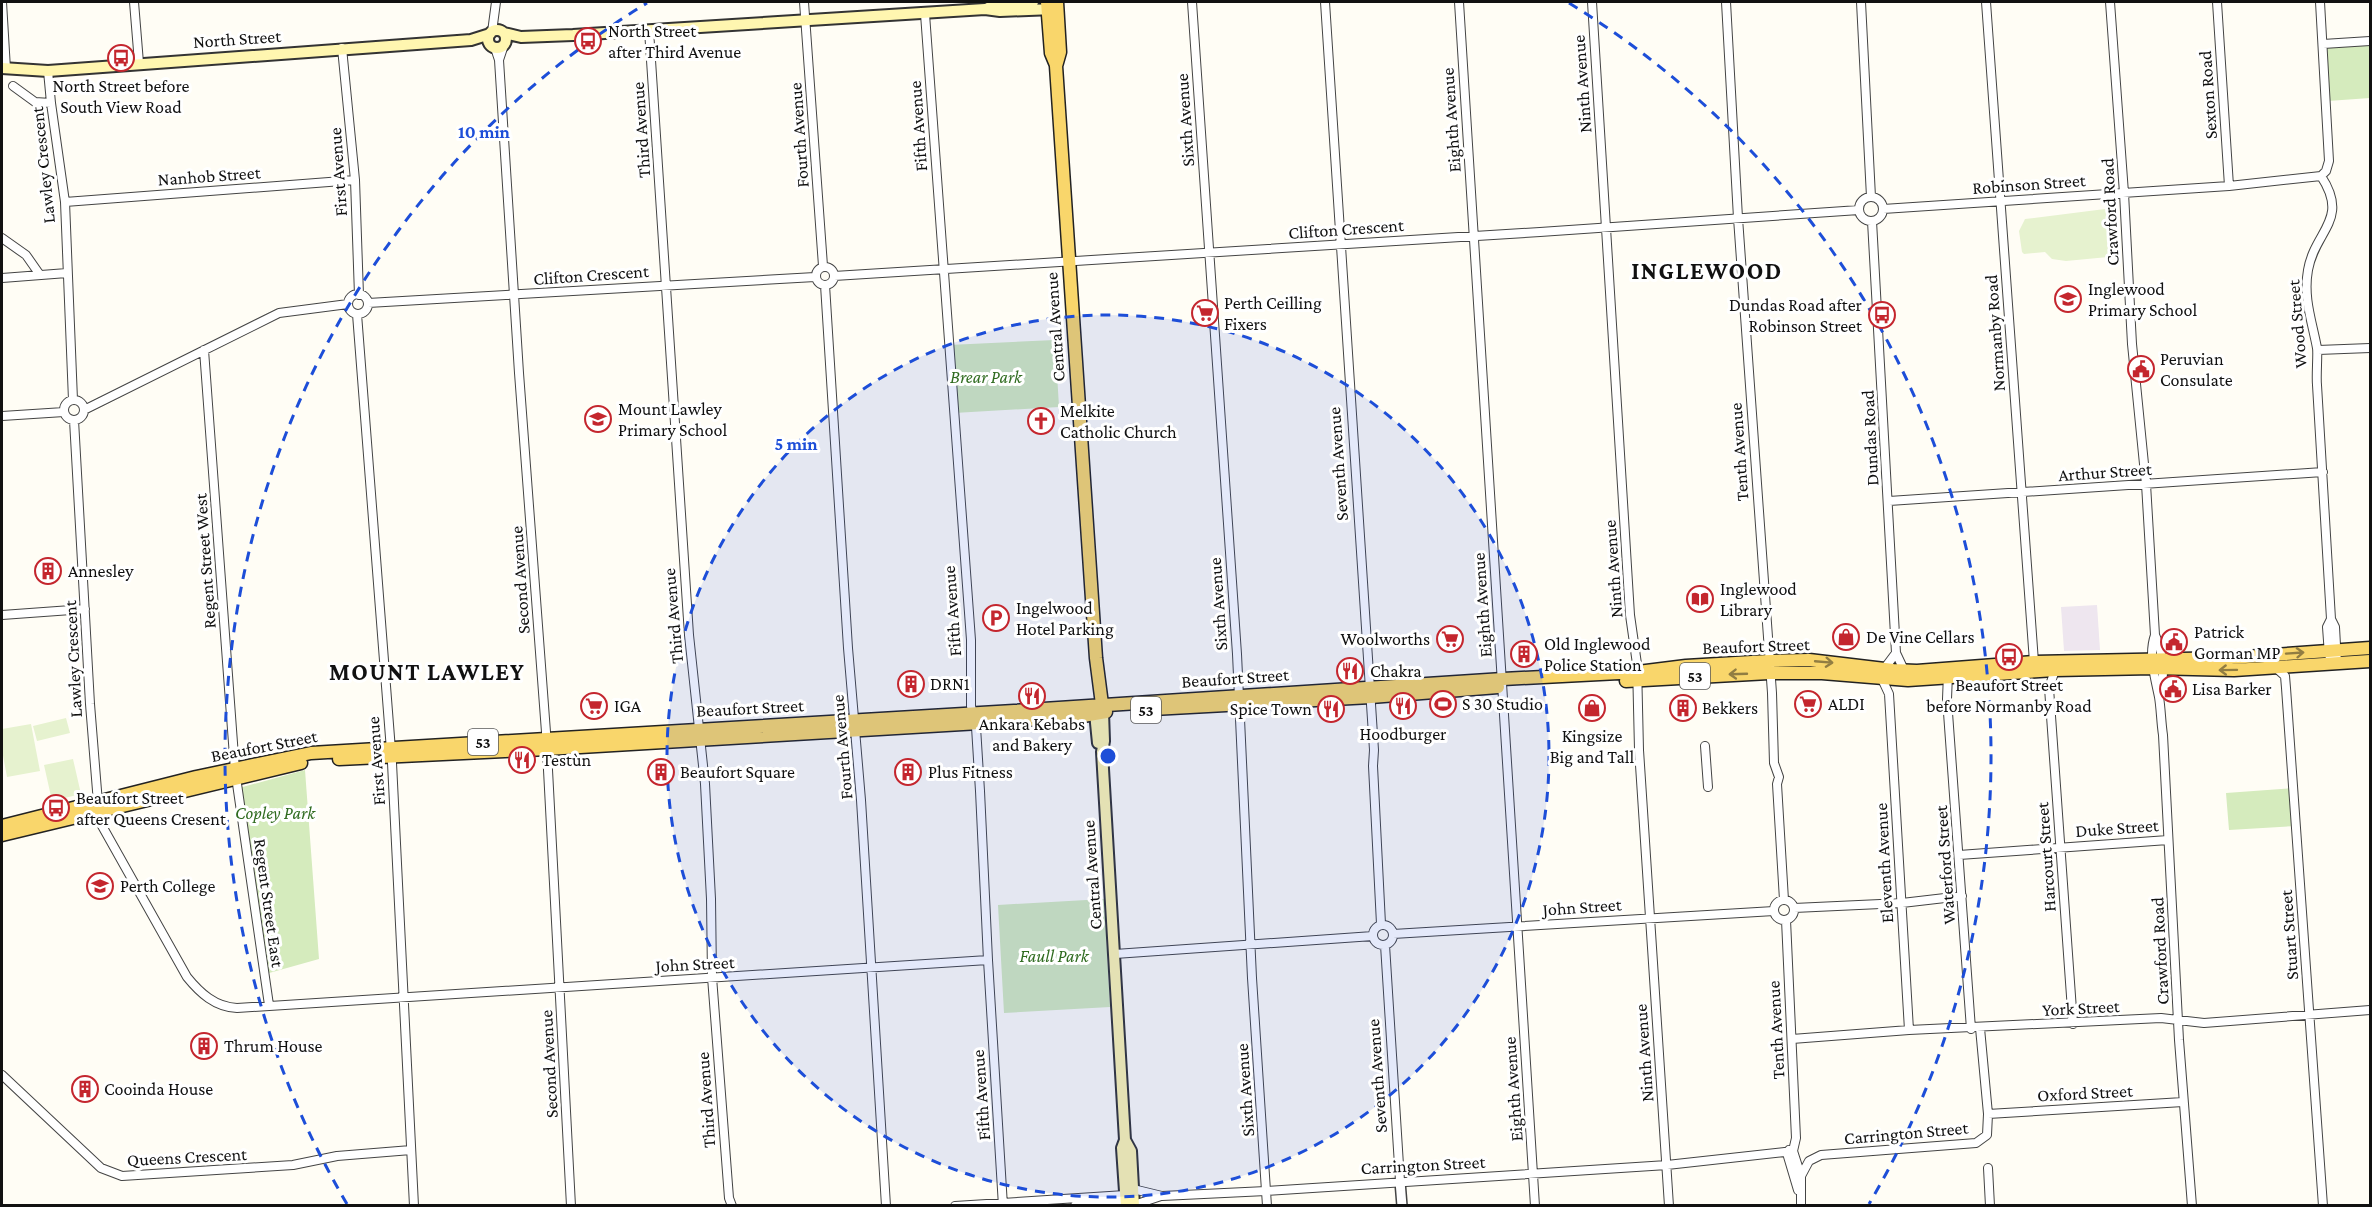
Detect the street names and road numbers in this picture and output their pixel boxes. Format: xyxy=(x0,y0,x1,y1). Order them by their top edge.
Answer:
street label: North Street xyxy=(192,26,283,52)
street label: Ninth Avenue xyxy=(1569,34,1595,134)
street label: Sexton Road xyxy=(2195,50,2221,140)
street label: Eighth Avenue xyxy=(1437,67,1465,173)
street label: Sixth Avenue xyxy=(1172,73,1198,167)
street label: Fifth Avenue xyxy=(905,80,931,172)
street label: Third Avenue xyxy=(628,81,654,179)
street label: Fourth Avenue xyxy=(785,82,813,188)
street label: Lawley Crescent xyxy=(27,105,59,224)
street label: First Avenue xyxy=(325,127,351,217)
street label: Crawford Road xyxy=(2097,157,2123,266)
street label: Nanhob Street xyxy=(157,162,262,190)
street label: Robinson Street xyxy=(1972,170,2087,198)
street label: Clifton Crescent xyxy=(1288,215,1405,243)
street label: Clifton Crescent xyxy=(533,261,650,289)
street label: Central Avenue xyxy=(1041,272,1069,382)
street label: Normanby Road xyxy=(1981,273,2009,392)
street label: Wood Street xyxy=(2283,278,2311,369)
street label: Dundas Road xyxy=(1857,389,1882,486)
street label: Tenth Avenue xyxy=(1726,402,1752,502)
street label: Seventh Avenue xyxy=(1324,406,1352,522)
street label: Arthur Street xyxy=(2058,459,2153,485)
street label: Regent Street West xyxy=(190,492,220,629)
street label: Ninth Avenue xyxy=(1600,519,1626,619)
street label: Second Avenue xyxy=(506,525,534,635)
street label: Eighth Avenue xyxy=(1468,552,1496,658)
street label: Sixth Avenue xyxy=(1205,557,1231,651)
street label: Fifth Avenue xyxy=(939,565,965,657)
street label: Third Avenue xyxy=(659,567,687,665)
street label: Lawley Crescent xyxy=(60,599,86,718)
street label: Beaufort Street xyxy=(1702,634,1811,658)
road number: 53 xyxy=(1680,663,1710,689)
street label: Beaufort Street xyxy=(1181,664,1290,692)
street label: Fourth Avenue xyxy=(827,694,857,800)
street label: Beaufort Street xyxy=(696,695,805,721)
road number: 53 xyxy=(1131,697,1161,723)
street label: First Avenue xyxy=(363,716,389,806)
street label: Beaufort Street xyxy=(209,726,320,766)
road number: 53 xyxy=(468,729,498,755)
street label: Harcourt Street xyxy=(2032,800,2060,913)
street label: Eleventh Avenue xyxy=(1871,802,1897,924)
street label: Waterford Street xyxy=(1931,804,1959,925)
street label: Duke Street xyxy=(2075,815,2160,841)
street label: Central Avenue xyxy=(1078,820,1106,930)
street label: Regent Street East xyxy=(250,837,288,970)
street label: Stuart Street xyxy=(2276,888,2302,981)
street label: John Street xyxy=(1540,894,1623,920)
street label: Crawford Road xyxy=(2147,896,2173,1005)
street label: John Street xyxy=(653,952,736,976)
street label: Tenth Avenue xyxy=(1763,980,1789,1080)
street label: York Street xyxy=(2042,996,2121,1020)
street label: Ninth Avenue xyxy=(1631,1003,1657,1103)
street label: Second Avenue xyxy=(536,1009,562,1119)
street label: Seventh Avenue xyxy=(1363,1018,1391,1134)
street label: Eighth Avenue xyxy=(1499,1036,1527,1142)
street label: Sixth Avenue xyxy=(1232,1043,1258,1137)
street label: Fifth Avenue xyxy=(968,1049,994,1141)
street label: Third Avenue xyxy=(693,1051,719,1149)
street label: Oxford Street xyxy=(2037,1080,2134,1105)
street label: Carrington Street xyxy=(1843,1118,1970,1148)
street label: Queens Crescent xyxy=(127,1144,249,1170)
street label: Carrington Street xyxy=(1360,1152,1487,1178)

